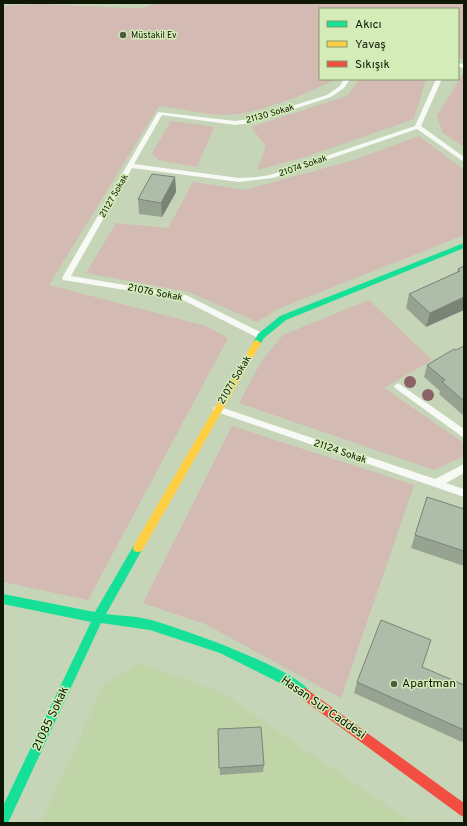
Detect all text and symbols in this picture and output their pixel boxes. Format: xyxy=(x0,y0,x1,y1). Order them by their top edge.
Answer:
legend xyxy=(319,8,459,80)
text: Akıcı xyxy=(355,17,382,33)
marker: Müstakil Ev xyxy=(118,30,128,40)
place label: Müstakil Ev xyxy=(131,30,177,41)
text: Yavaş xyxy=(355,37,386,53)
text: Sıkışık xyxy=(355,57,390,73)
street label: 21130 Sokak xyxy=(245,102,296,126)
street label: 21074 Sokak xyxy=(277,153,329,179)
street label: 21127 Sokak xyxy=(97,172,131,220)
street label: 21076 Sokak xyxy=(126,281,184,305)
street label: 21071 Sokak xyxy=(215,353,255,407)
street label: 21124 Sokak xyxy=(312,437,368,467)
street label: Hasan Sur Caddesi xyxy=(277,673,369,743)
place label: Apartman xyxy=(402,676,456,692)
marker: Apartman xyxy=(389,679,399,689)
street label: 21085 Sokak xyxy=(29,684,73,754)

